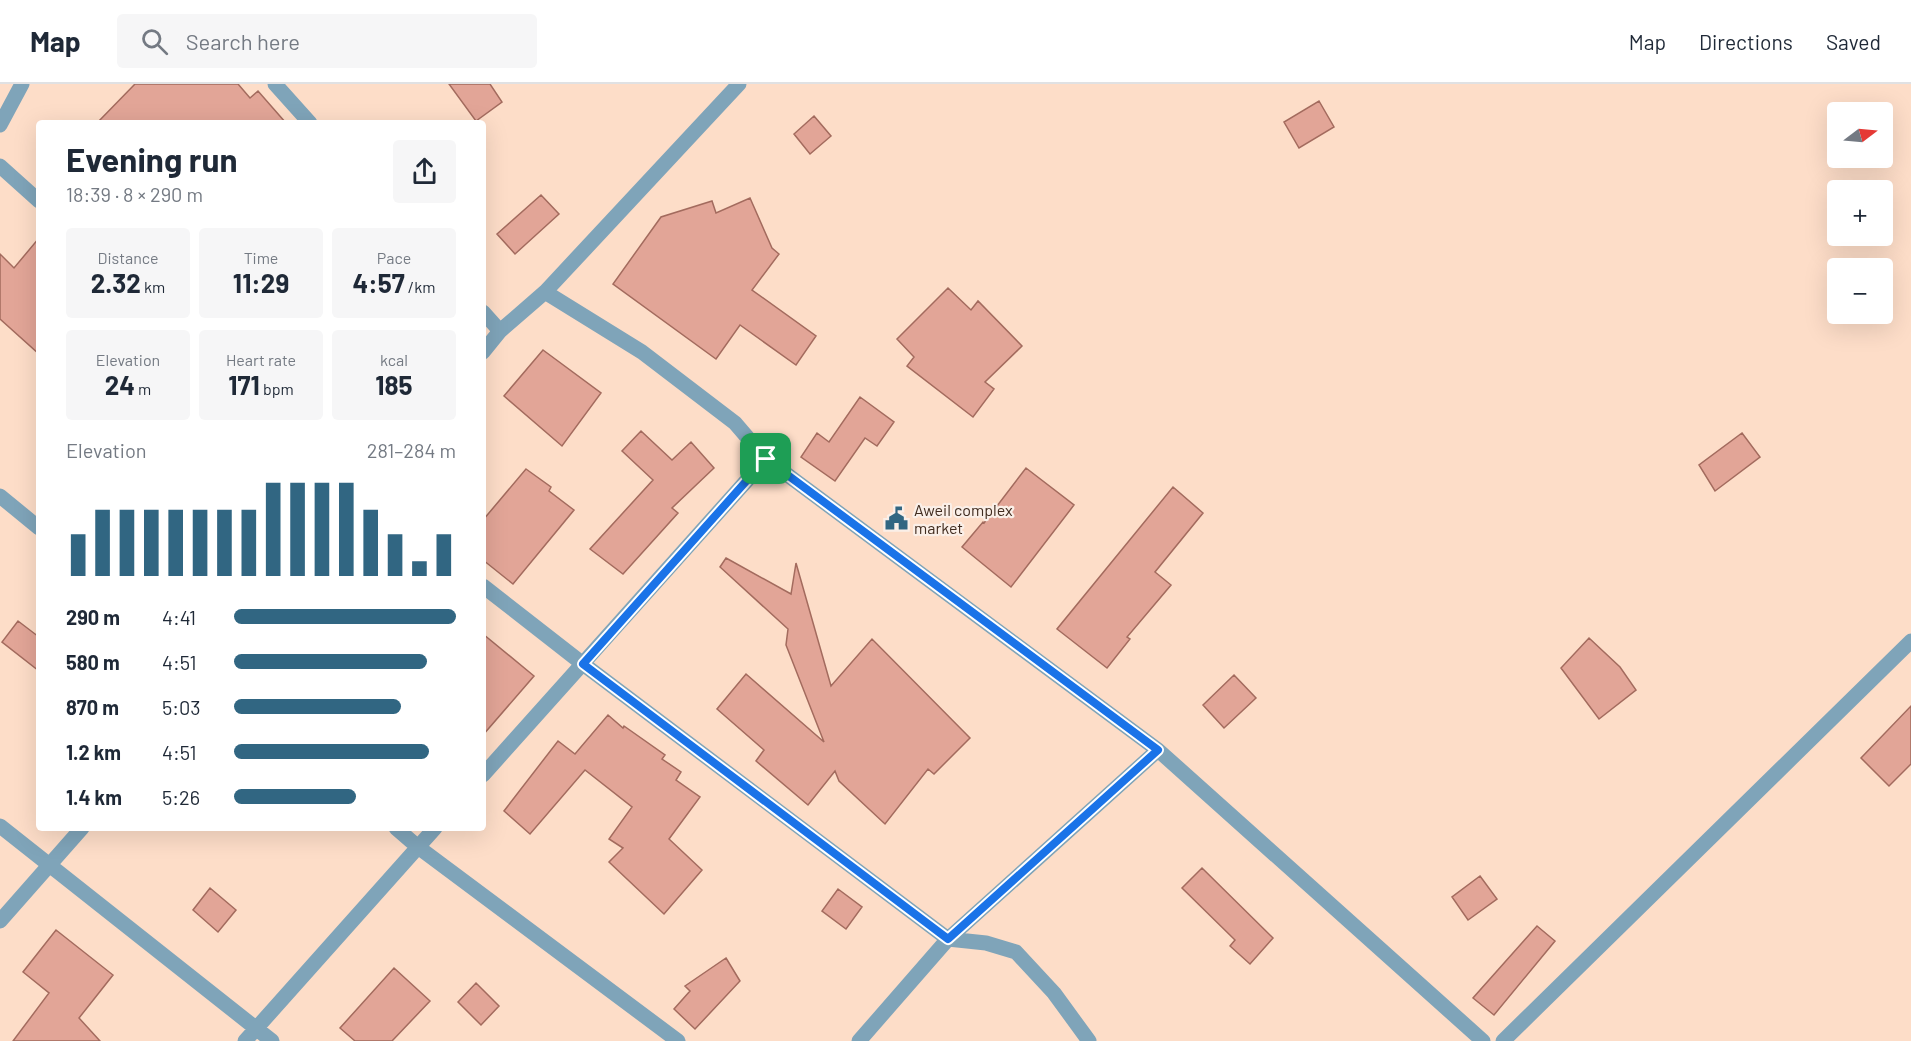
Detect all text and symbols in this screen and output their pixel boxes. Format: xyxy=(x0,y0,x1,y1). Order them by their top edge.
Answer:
search box xyxy=(117,14,537,68)
text: Map xyxy=(30,24,81,58)
icon: search xyxy=(138,25,171,58)
text: Search here xyxy=(186,28,300,54)
text: Map xyxy=(1629,29,1666,54)
text: Directions xyxy=(1699,29,1793,54)
text: Saved xyxy=(1826,29,1881,54)
north arrow xyxy=(1827,102,1893,168)
map controls xyxy=(1827,102,1893,324)
text: Evening run xyxy=(66,139,238,179)
button: share xyxy=(393,140,456,203)
button: + xyxy=(1827,180,1893,246)
text: 18:39 · 8 × 290 m xyxy=(66,182,203,206)
text: Distance xyxy=(98,248,158,267)
text: Time xyxy=(244,248,278,267)
text: Pace xyxy=(377,248,411,267)
button: − xyxy=(1827,258,1893,324)
text: 2.32 xyxy=(91,267,141,298)
text: 11:29 xyxy=(233,267,289,298)
text: 4:57 xyxy=(353,267,405,298)
text: km xyxy=(141,277,165,296)
text: /km xyxy=(405,277,435,296)
text: Elevation xyxy=(96,350,160,369)
text: Heart rate xyxy=(226,350,296,369)
text: kcal xyxy=(380,350,408,369)
text: 24 xyxy=(105,369,135,400)
text: 171 xyxy=(228,369,260,400)
text: 185 xyxy=(375,369,413,400)
text: m xyxy=(135,379,151,398)
text: bpm xyxy=(260,379,294,398)
pin xyxy=(740,433,791,484)
text: Elevation xyxy=(66,438,147,462)
text: 281–284 m xyxy=(367,438,456,462)
icon: arrive xyxy=(749,442,782,475)
place label: Aweil complex market xyxy=(914,500,1013,537)
public building icon: Aweil complex market xyxy=(883,506,909,532)
text: 290 m xyxy=(66,605,120,629)
text: 4:41 xyxy=(162,605,196,629)
text: 580 m xyxy=(66,650,120,674)
text: 4:51 xyxy=(162,650,197,674)
text: 870 m xyxy=(66,695,119,719)
text: 5:03 xyxy=(162,695,201,719)
text: 1.2 km xyxy=(66,740,121,764)
text: 4:51 xyxy=(162,740,197,764)
text: 1.4 km xyxy=(66,785,122,809)
text: 5:26 xyxy=(162,785,200,809)

